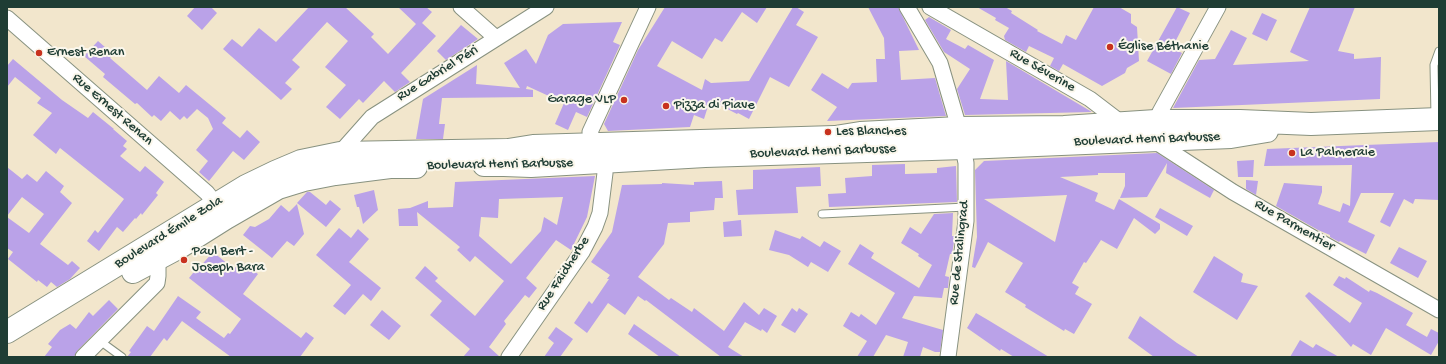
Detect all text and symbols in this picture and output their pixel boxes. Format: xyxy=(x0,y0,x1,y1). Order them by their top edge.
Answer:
place label: Église Béthanie xyxy=(1118,39,1209,55)
street label: Rue Gabriel Péri xyxy=(394,42,482,106)
marker: Église Béthanie xyxy=(1105,42,1115,52)
place label: Ernest Renan xyxy=(47,45,124,61)
street label: Rue Séverine xyxy=(1006,45,1078,97)
marker: Ernest Renan xyxy=(34,48,44,58)
street label: Rue Ernest Renan xyxy=(68,70,156,150)
place label: Garage VLP xyxy=(548,92,616,108)
marker: Garage VLP xyxy=(619,95,629,105)
place label: Pizza di Piave xyxy=(674,98,755,114)
marker: Pizza di Piave xyxy=(661,101,671,111)
place label: Les Blanches xyxy=(836,124,906,140)
marker: Les Blanches xyxy=(823,127,833,137)
street label: Boulevard Henri Barbusse xyxy=(1074,129,1220,151)
street label: Boulevard Henri Barbusse xyxy=(750,141,896,163)
place label: La Palmeraie xyxy=(1300,145,1375,161)
marker: La Palmeraie xyxy=(1287,148,1297,158)
street label: Boulevard Henri Barbusse xyxy=(427,155,573,175)
street label: Boulevard Émile Zola xyxy=(112,193,226,273)
street label: Rue Parmentier xyxy=(1251,196,1337,256)
street label: Rue de Stalingrad xyxy=(946,200,974,306)
street label: Rue Faidherbe xyxy=(534,234,594,314)
place label: Paul Bert - Joseph Bara xyxy=(192,244,264,276)
marker: Paul Bert - Joseph Bara xyxy=(179,255,189,265)

